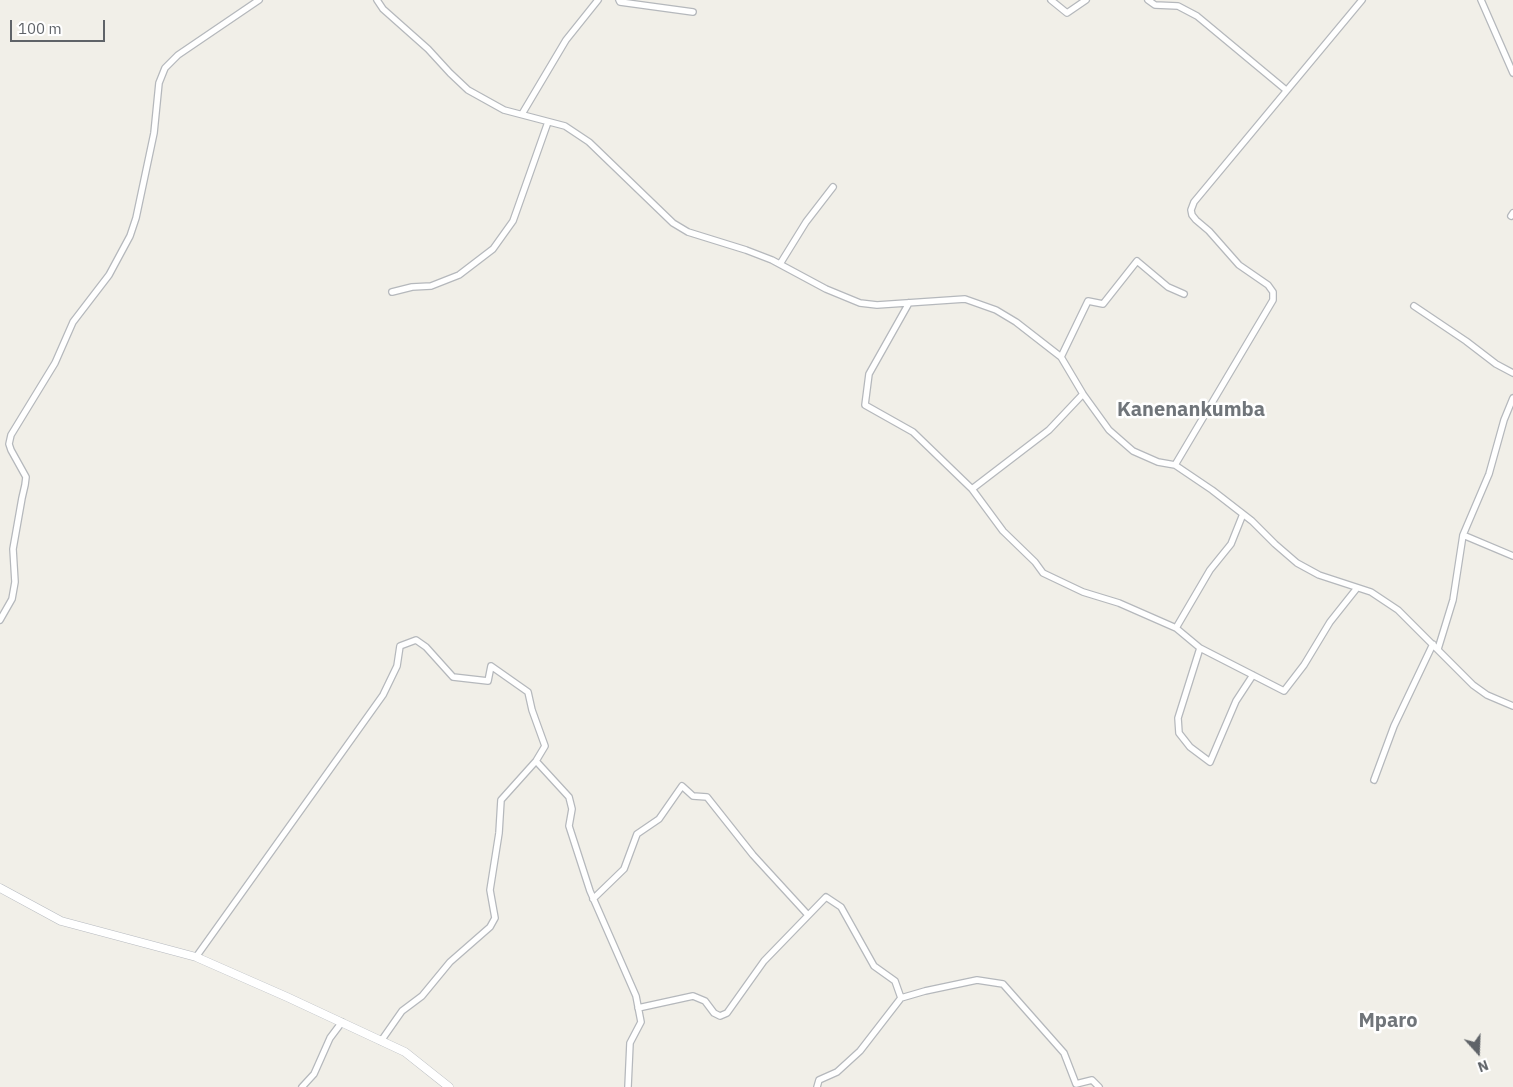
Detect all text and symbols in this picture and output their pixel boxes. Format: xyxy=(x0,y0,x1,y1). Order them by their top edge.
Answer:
scale bar xyxy=(12,10,108,42)
text: 100 m xyxy=(18,19,62,38)
district label: Kanenankumba xyxy=(1117,398,1265,422)
district label: Mparo xyxy=(1358,1009,1418,1033)
north arrow xyxy=(1453,1027,1503,1077)
text: N xyxy=(1475,1056,1491,1076)

